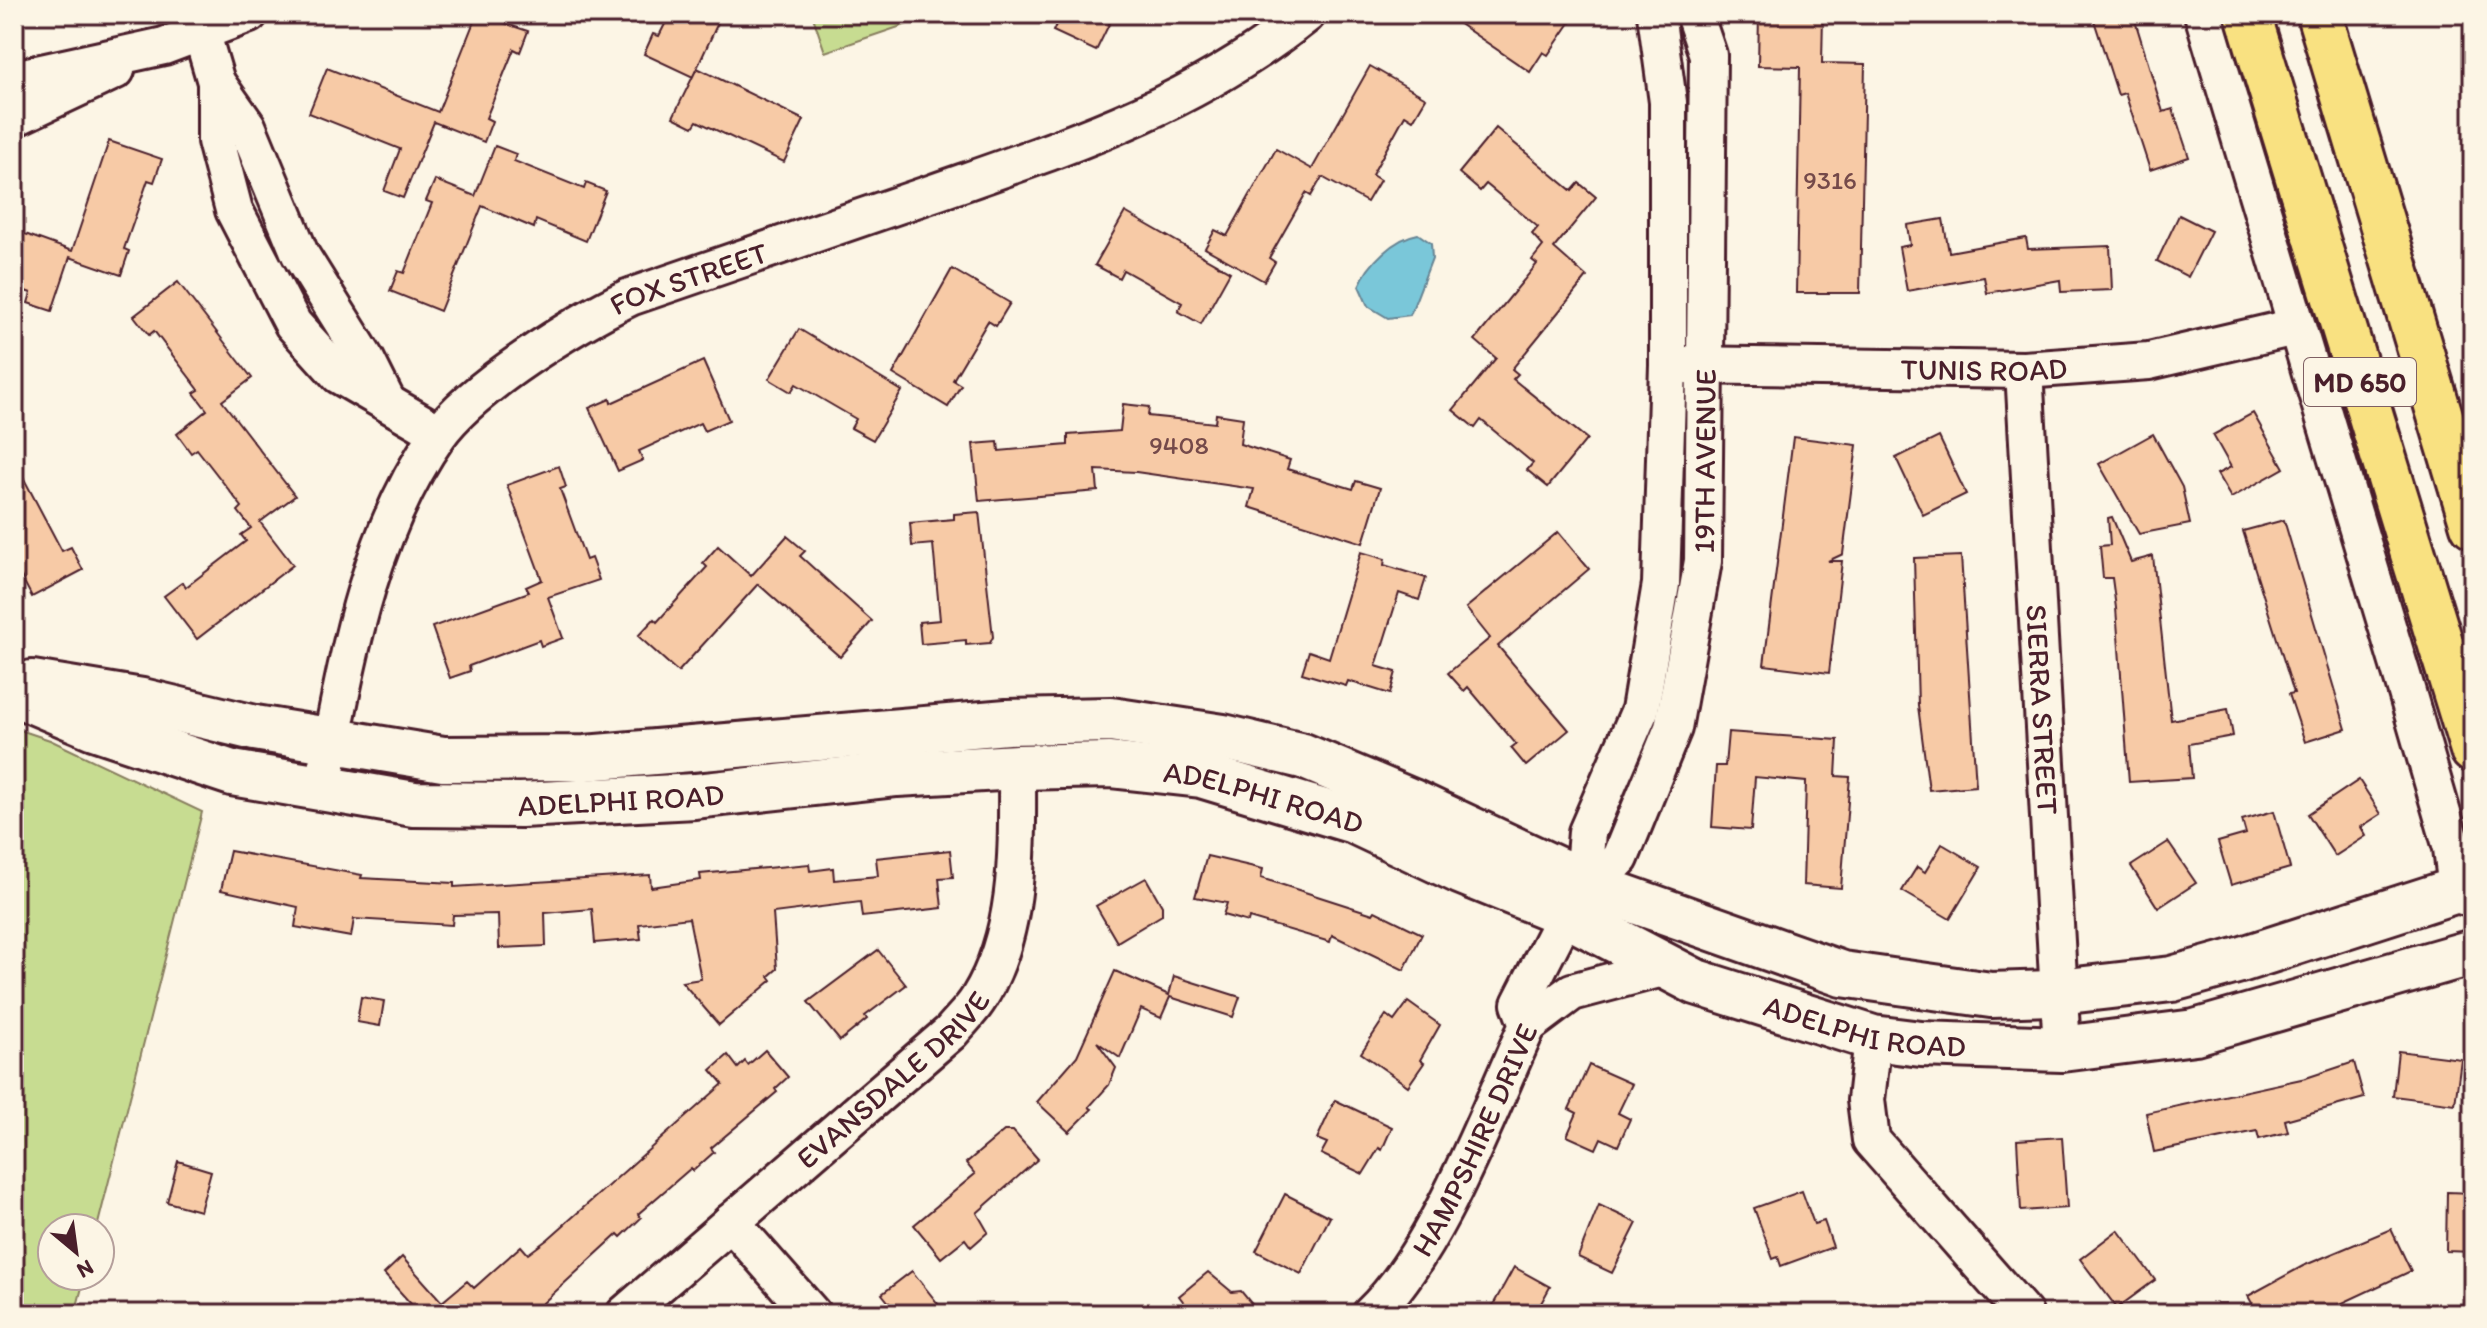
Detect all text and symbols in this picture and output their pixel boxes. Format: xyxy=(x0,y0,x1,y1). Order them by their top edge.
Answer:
house number: 9316 xyxy=(1803,164,1857,196)
street label: FOX STREET xyxy=(603,233,772,323)
street label: TUNIS ROAD xyxy=(1900,348,2068,389)
road number: MD 650 xyxy=(2304,358,2416,406)
street label: 19TH AVENUE xyxy=(1685,369,1723,553)
house number: 9408 xyxy=(1149,429,1209,461)
street label: SIERRA STREET xyxy=(2019,603,2067,816)
street label: ADELPHI ROAD xyxy=(1162,753,1368,841)
street label: ADELPHI ROAD xyxy=(517,774,726,824)
street label: EVANSDALE DRIVE xyxy=(788,984,997,1176)
street label: ADELPHI ROAD xyxy=(1759,986,1967,1064)
street label: HAMPSHIRE DRIVE xyxy=(1403,1017,1545,1263)
north arrow xyxy=(36,1212,116,1292)
text: N xyxy=(72,1254,98,1284)

